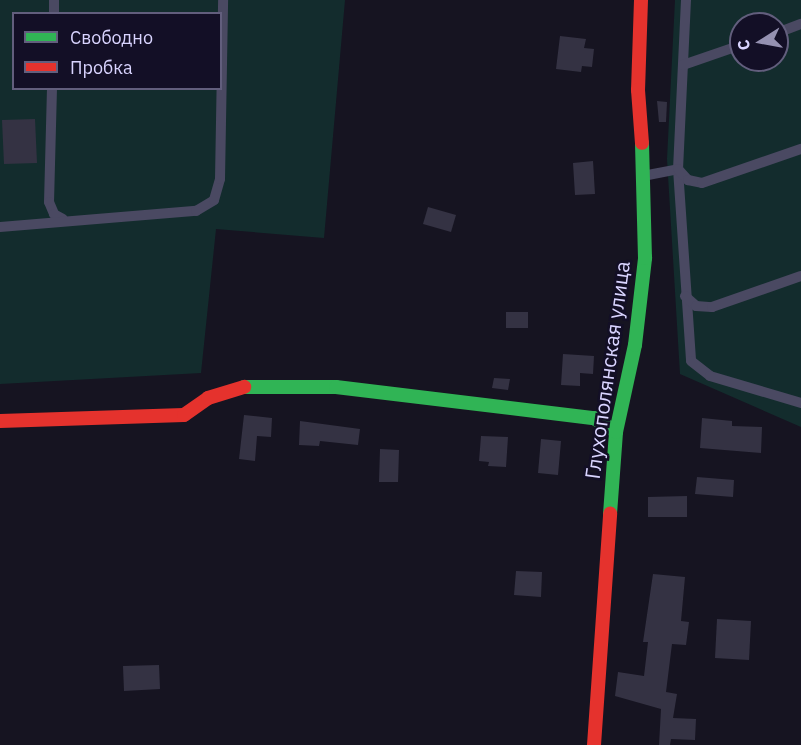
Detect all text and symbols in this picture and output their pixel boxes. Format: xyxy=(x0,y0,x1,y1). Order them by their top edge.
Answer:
legend xyxy=(12,12,222,90)
north arrow xyxy=(729,12,789,72)
text: Свободно xyxy=(70,26,153,49)
text: С xyxy=(732,38,754,52)
text: Пробка xyxy=(70,56,133,79)
street label: Глухополянская улица xyxy=(579,259,635,481)

